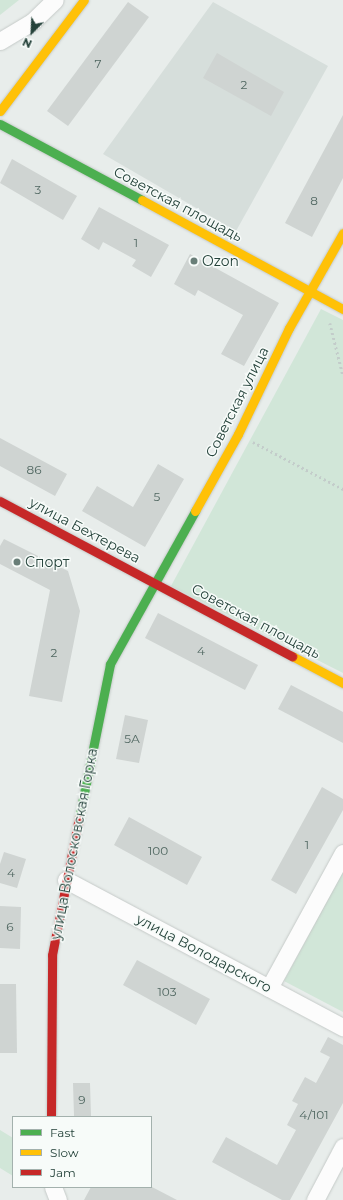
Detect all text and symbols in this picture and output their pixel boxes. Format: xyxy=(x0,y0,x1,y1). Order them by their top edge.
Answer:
north arrow xyxy=(12,12,52,52)
text: N xyxy=(20,35,34,51)
house number: 7 xyxy=(94,57,102,71)
house number: 2 xyxy=(241,78,247,92)
street label: Советская площадь xyxy=(111,163,245,245)
house number: 3 xyxy=(35,183,41,197)
house number: 8 xyxy=(310,194,318,208)
house number: 1 xyxy=(134,236,138,250)
place label: Ozon xyxy=(202,253,239,269)
marker: Ozon xyxy=(189,256,199,266)
street label: Советская улица xyxy=(202,344,272,460)
house number: 86 xyxy=(27,463,41,477)
house number: 5 xyxy=(154,490,160,504)
street label: улица Бехтерева xyxy=(27,494,143,566)
place label: Спорт xyxy=(25,554,69,570)
marker: Спорт xyxy=(12,557,22,567)
street label: Советская площадь xyxy=(189,580,323,662)
house number: 4 xyxy=(197,644,205,658)
house number: 2 xyxy=(51,646,57,660)
house number: 5А xyxy=(124,732,140,746)
street label: улица Волосковская Горка xyxy=(47,747,101,941)
house number: 1 xyxy=(305,838,309,852)
house number: 100 xyxy=(148,844,168,858)
house number: 4 xyxy=(7,866,15,880)
street label: улица Володарского xyxy=(133,910,275,996)
house number: 6 xyxy=(6,920,14,934)
house number: 103 xyxy=(158,985,176,999)
house number: 9 xyxy=(78,1093,86,1107)
house number: 4/101 xyxy=(299,1108,329,1122)
legend xyxy=(12,1116,152,1188)
text: Fast xyxy=(50,1125,75,1140)
text: Slow xyxy=(50,1145,79,1160)
text: Jam xyxy=(50,1165,76,1180)

